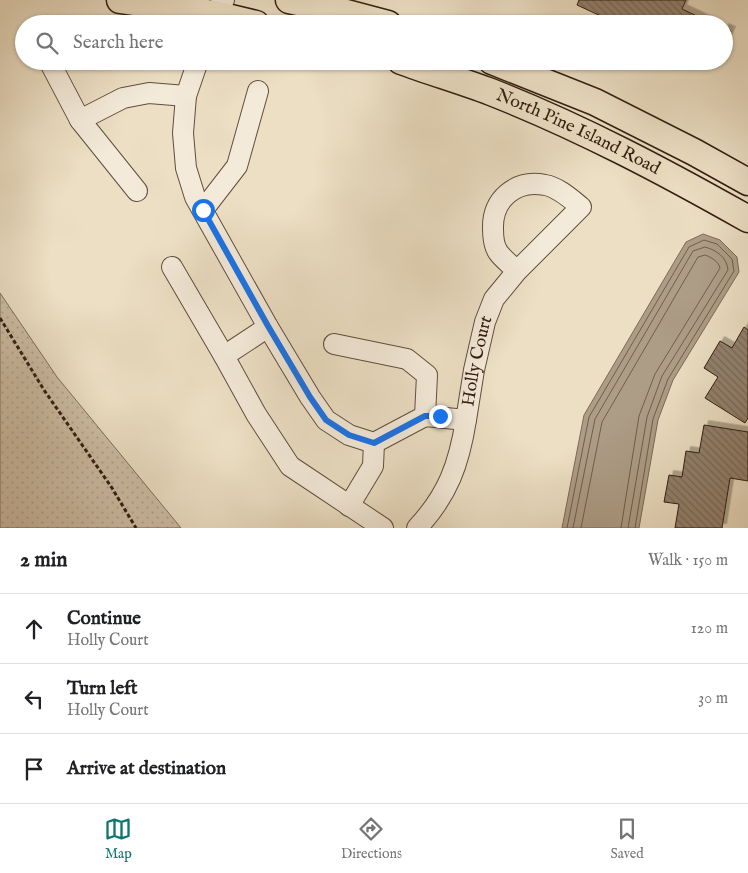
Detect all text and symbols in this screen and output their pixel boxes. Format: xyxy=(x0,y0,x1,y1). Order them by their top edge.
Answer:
search box xyxy=(15,15,733,70)
icon: search xyxy=(33,29,61,57)
text: Search here xyxy=(73,31,164,55)
street label: North Pine Island Road xyxy=(493,84,665,180)
route start xyxy=(192,199,215,222)
street label: Holly Court xyxy=(457,312,498,408)
route end xyxy=(429,405,452,428)
text: 2 min xyxy=(20,547,67,574)
text: Walk · 150 m xyxy=(648,551,728,571)
text: Continue xyxy=(67,607,141,631)
icon: ahead xyxy=(20,615,48,643)
text: 120 m xyxy=(691,619,728,639)
text: Holly Court xyxy=(67,631,149,651)
text: Turn left xyxy=(67,677,138,701)
icon: left xyxy=(20,685,48,713)
text: 30 m xyxy=(698,689,728,709)
text: Holly Court xyxy=(67,701,149,721)
icon: arrive xyxy=(20,755,48,783)
text: Arrive at destination xyxy=(67,757,226,781)
tab: Map xyxy=(104,815,132,863)
tab: Directions xyxy=(341,815,402,863)
tab: Saved xyxy=(611,815,644,863)

